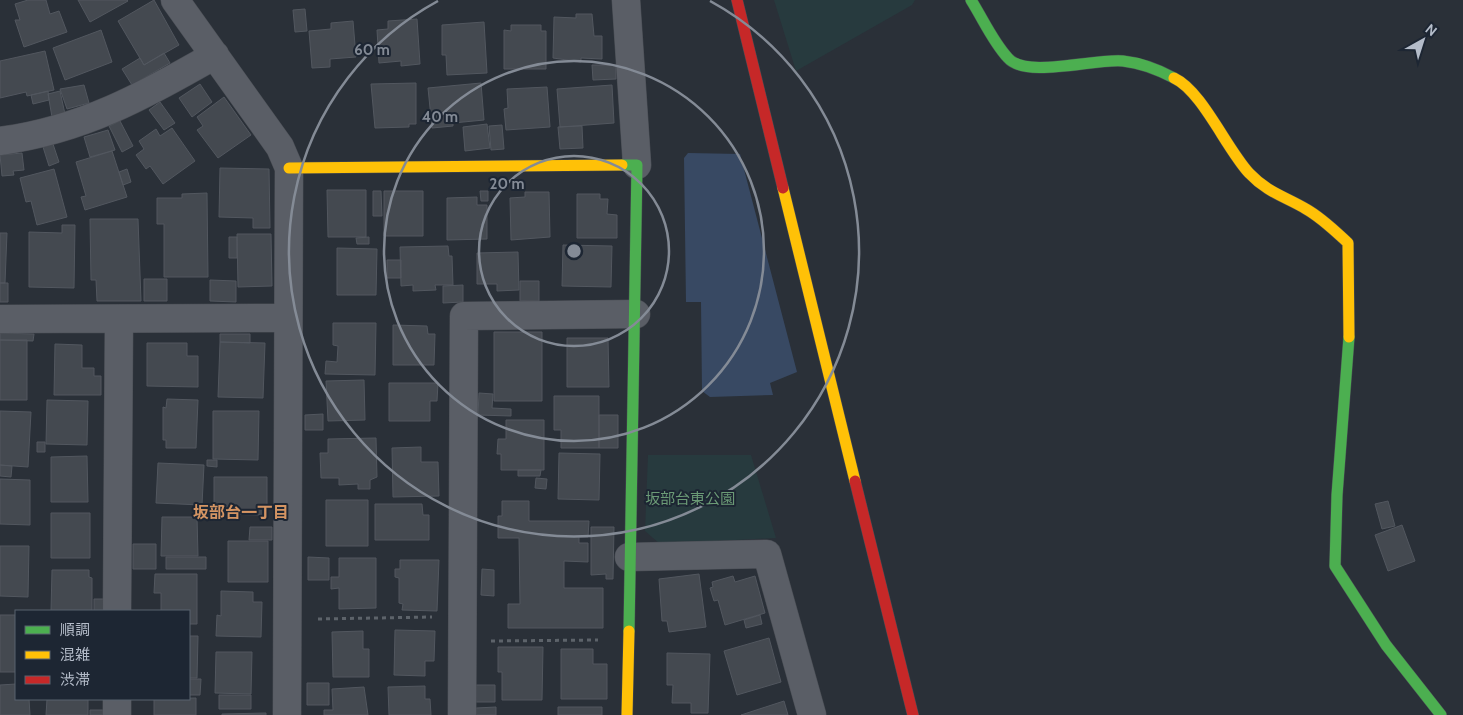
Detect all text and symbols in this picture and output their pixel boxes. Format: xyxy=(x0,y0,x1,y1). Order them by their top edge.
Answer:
north arrow xyxy=(1398,15,1448,65)
text: N xyxy=(1422,20,1441,40)
text: 60 m xyxy=(354,41,390,59)
text: 40 m xyxy=(422,108,458,126)
text: 20 m xyxy=(490,175,524,193)
centre of rings xyxy=(565,242,583,260)
park label: 坂部台東公園 xyxy=(645,490,735,508)
district label: 坂部台一丁目 xyxy=(193,503,289,522)
legend xyxy=(15,610,190,700)
text: 順調 xyxy=(60,621,90,639)
text: 混雑 xyxy=(60,646,90,664)
text: 渋滞 xyxy=(60,671,90,689)

